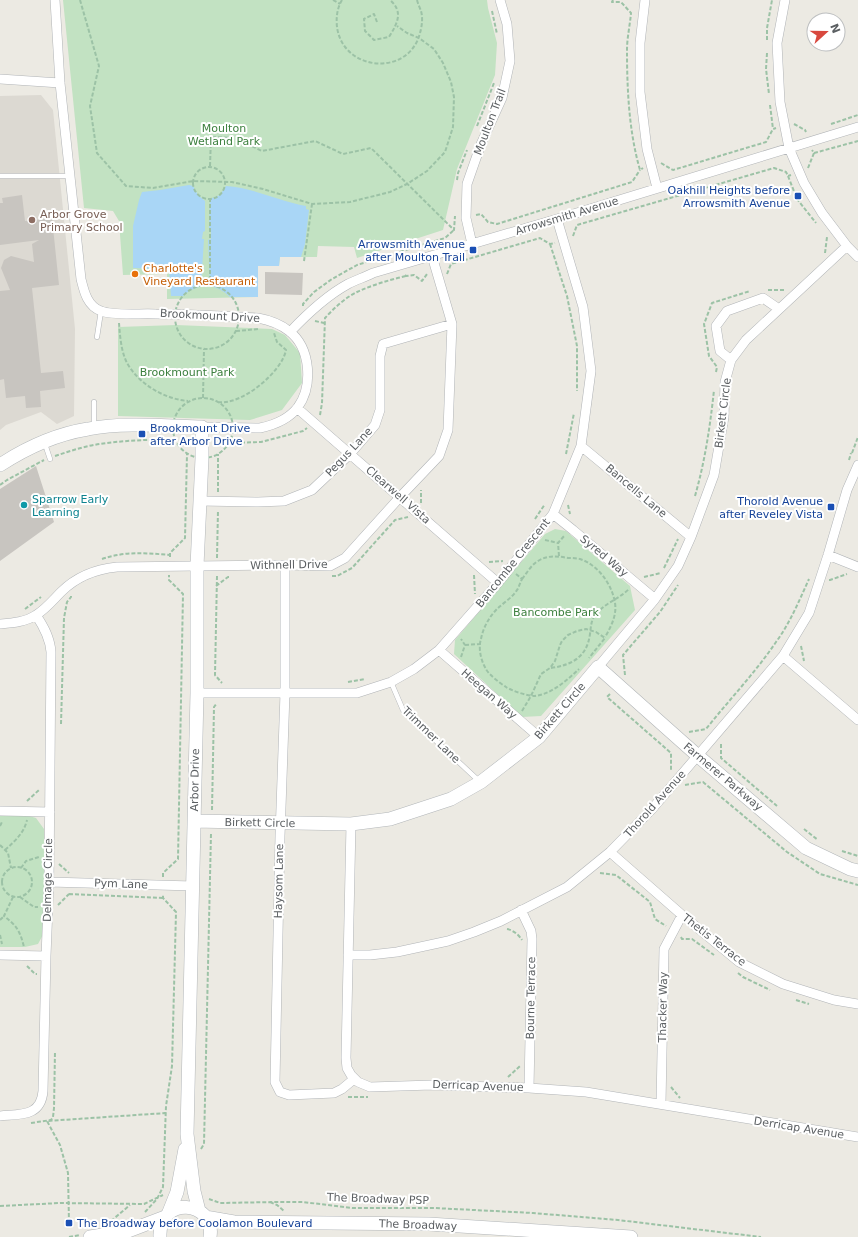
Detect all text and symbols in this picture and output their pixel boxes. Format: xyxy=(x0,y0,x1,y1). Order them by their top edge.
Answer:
north arrow xyxy=(806,12,846,52)
text: N xyxy=(827,22,843,35)
street label: Moulton Trail xyxy=(471,87,509,157)
park label: Moulton Wetland Park xyxy=(188,122,261,148)
place label: Oakhill Heights before Arrowsmith Avenue xyxy=(668,184,790,210)
marker: Oakhill Heights before Arrowsmith Avenue xyxy=(793,191,803,201)
street label: Arrowsmith Avenue xyxy=(514,194,620,238)
place label: Arbor Grove Primary School xyxy=(40,208,123,234)
marker: Arbor Grove Primary School xyxy=(27,215,37,225)
place label: Arrowsmith Avenue after Moulton Trail xyxy=(358,238,465,264)
marker: Arrowsmith Avenue after Moulton Trail xyxy=(468,245,478,255)
place label: Charlotte's Vineyard Restaurant xyxy=(143,262,256,288)
marker: Charlotte's Vineyard Restaurant xyxy=(130,269,140,279)
street label: Brookmount Drive xyxy=(160,307,261,325)
park label: Brookmount Park xyxy=(140,366,235,379)
street label: Birkett Circle xyxy=(712,377,734,449)
place label: Brookmount Drive after Arbor Drive xyxy=(150,422,250,448)
street label: Pegus Lane xyxy=(323,424,375,479)
marker: Brookmount Drive after Arbor Drive xyxy=(137,429,147,439)
street label: Bancells Lane xyxy=(603,462,669,521)
street label: Clearwell Vista xyxy=(363,463,433,527)
place label: Sparrow Early Learning xyxy=(32,493,109,519)
place label: Thorold Avenue after Reveley Vista xyxy=(719,495,823,521)
marker: Sparrow Early Learning xyxy=(19,500,29,510)
marker: Thorold Avenue after Reveley Vista xyxy=(826,502,836,512)
street label: Bancombe Crescent xyxy=(473,515,553,610)
street label: Syred Way xyxy=(577,532,631,580)
street label: Withnell Drive xyxy=(250,558,328,572)
park label: Bancombe Park xyxy=(513,606,600,619)
street label: Heegan Way xyxy=(459,666,520,722)
street label: Birkett Circle xyxy=(532,680,588,742)
street label: Trimmer Lane xyxy=(399,703,463,766)
street label: Farmerer Parkway xyxy=(681,740,765,814)
street label: Arbor Drive xyxy=(188,748,202,812)
street label: Thorold Avenue xyxy=(621,768,689,841)
street label: Birkett Circle xyxy=(224,816,296,830)
street label: Delmage Circle xyxy=(41,838,55,922)
street label: Haysom Lane xyxy=(272,843,286,919)
street label: Pym Lane xyxy=(94,877,148,891)
street label: Thetis Terrace xyxy=(679,911,749,969)
street label: Bourne Terrace xyxy=(524,956,538,1040)
street label: Thacker Way xyxy=(656,971,670,1043)
street label: Derricap Avenue xyxy=(432,1078,524,1094)
street label: Derricap Avenue xyxy=(753,1114,845,1142)
street label: The Broadway PSP xyxy=(326,1191,430,1207)
place label: The Broadway before Coolamon Boulevard xyxy=(76,1217,312,1230)
street label: The Broadway xyxy=(378,1217,458,1233)
marker: The Broadway before Coolamon Boulevard xyxy=(64,1218,74,1228)

